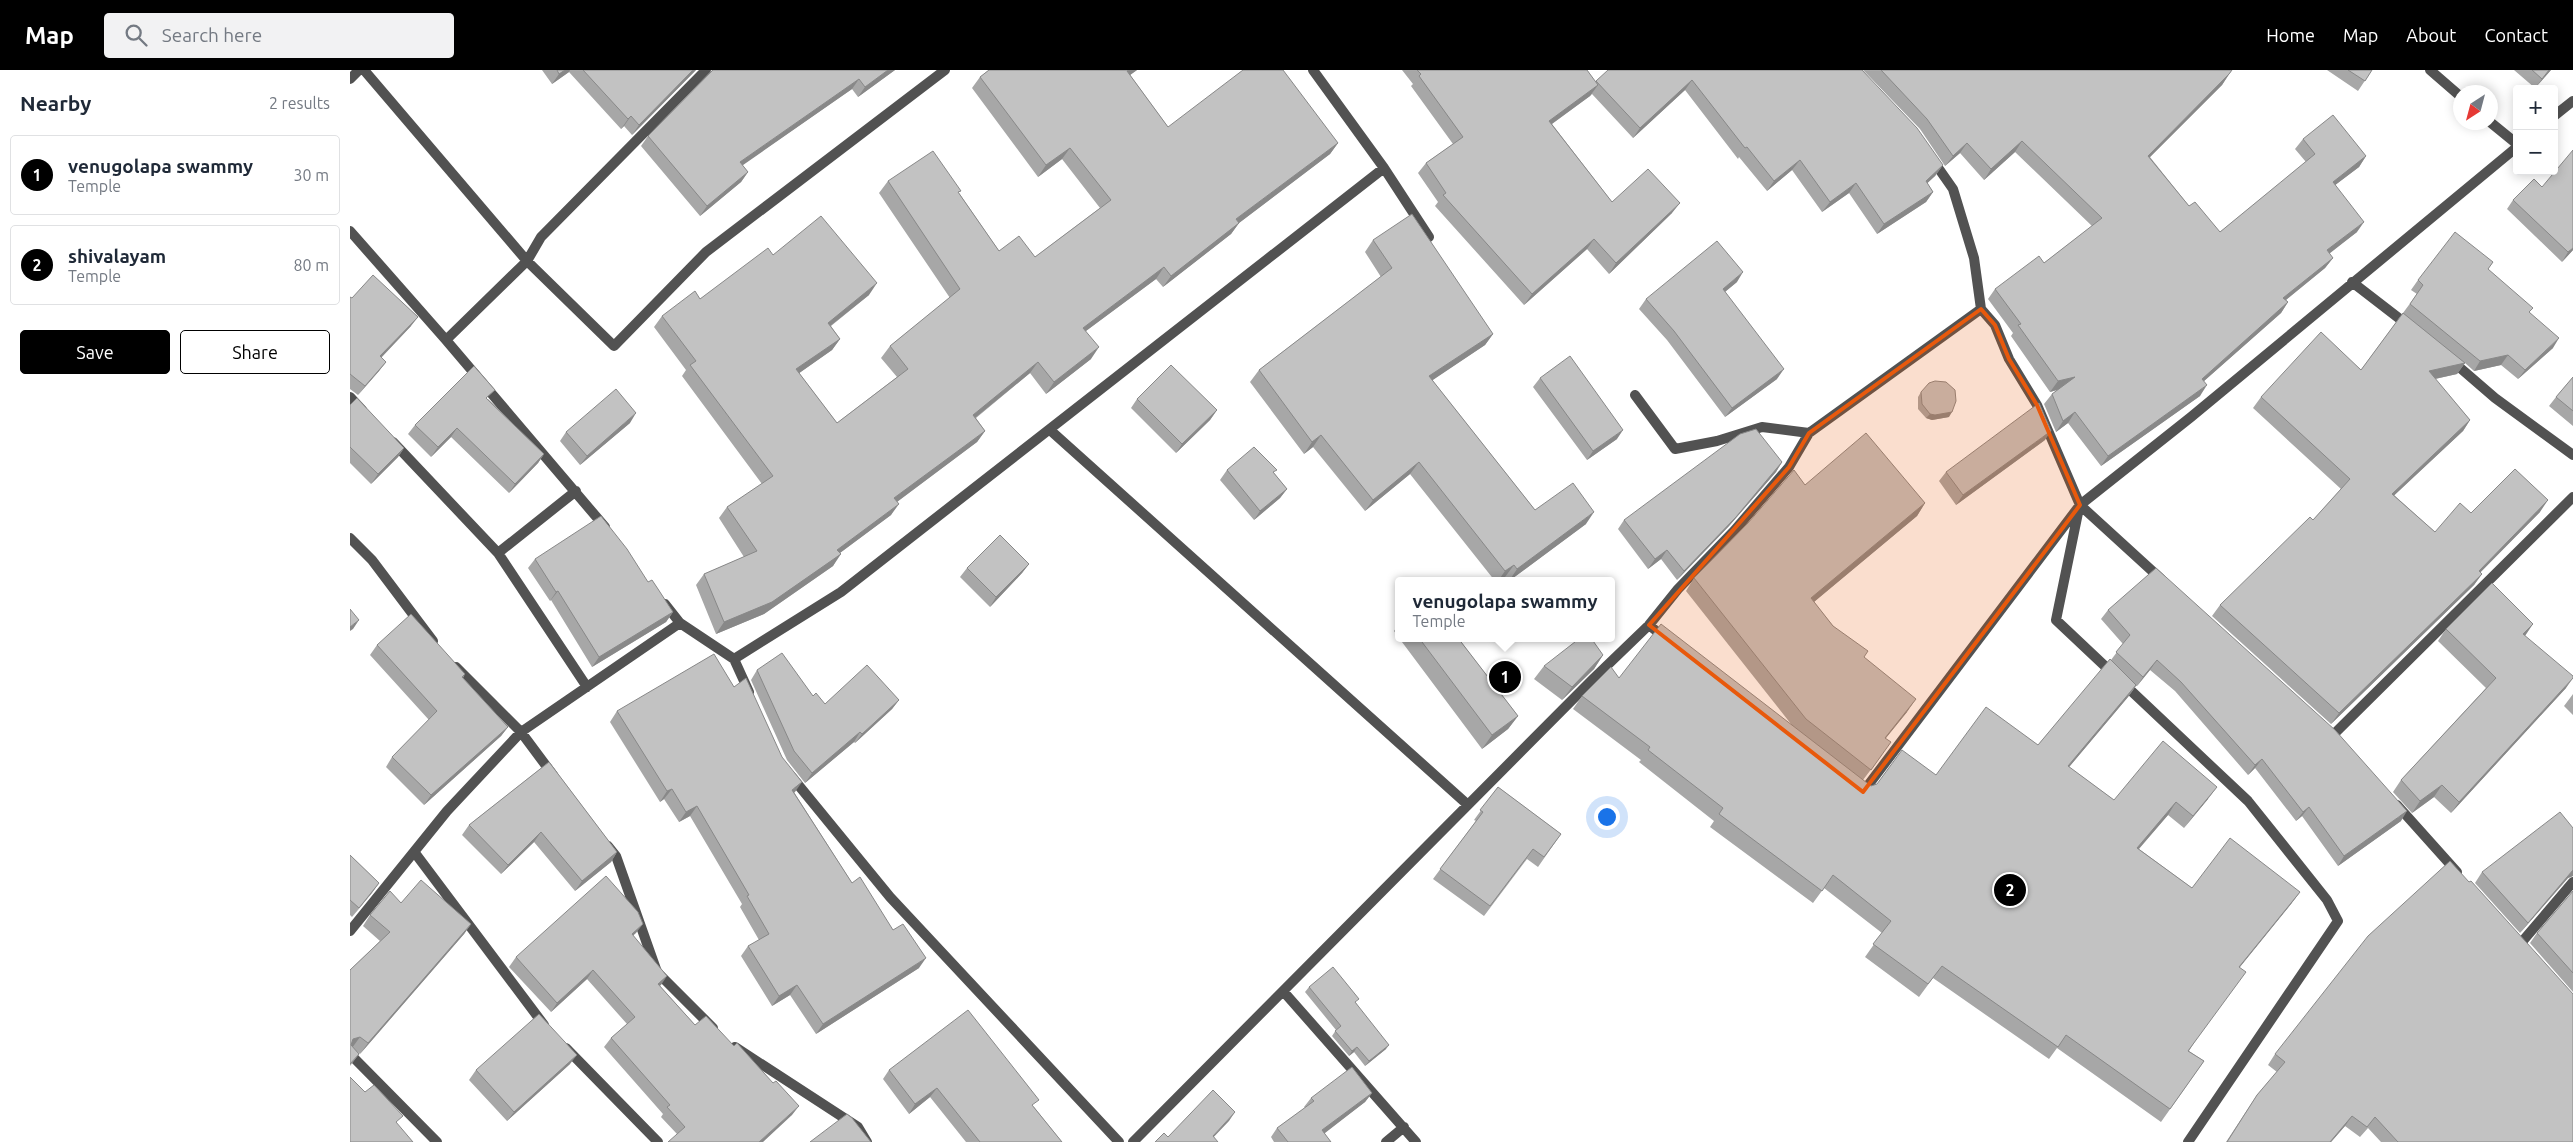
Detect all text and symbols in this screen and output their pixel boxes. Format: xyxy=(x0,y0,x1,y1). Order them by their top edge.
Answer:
search box xyxy=(104,13,454,58)
icon: search xyxy=(122,21,150,49)
text: Map xyxy=(25,22,74,49)
text: Search here xyxy=(162,24,262,46)
text: Home xyxy=(2266,25,2315,45)
text: Map xyxy=(2343,25,2378,45)
text: About xyxy=(2406,25,2456,45)
text: Contact xyxy=(2484,25,2548,45)
north arrow xyxy=(2453,85,2498,130)
map controls xyxy=(2513,85,2558,175)
button: + xyxy=(2513,85,2558,130)
text: Nearby xyxy=(20,91,91,115)
text: 2 results xyxy=(269,94,330,112)
button: − xyxy=(2513,130,2558,175)
text: venugolapa swammy xyxy=(68,155,253,177)
text: 1 xyxy=(32,166,42,184)
text: 30 m xyxy=(293,166,329,184)
text: Temple xyxy=(68,177,121,195)
text: shivalayam xyxy=(68,245,166,267)
text: 2 xyxy=(32,256,42,274)
text: 80 m xyxy=(293,256,329,274)
text: Temple xyxy=(68,267,121,285)
button: Save xyxy=(20,330,170,374)
button: Share xyxy=(180,330,330,374)
popup xyxy=(1395,577,1615,642)
text: venugolapa swammy xyxy=(1412,590,1598,612)
text: Temple xyxy=(1412,612,1466,630)
pin: 1 xyxy=(1489,658,1521,696)
your location xyxy=(1594,804,1620,830)
pin: 2 xyxy=(1994,871,2026,909)

